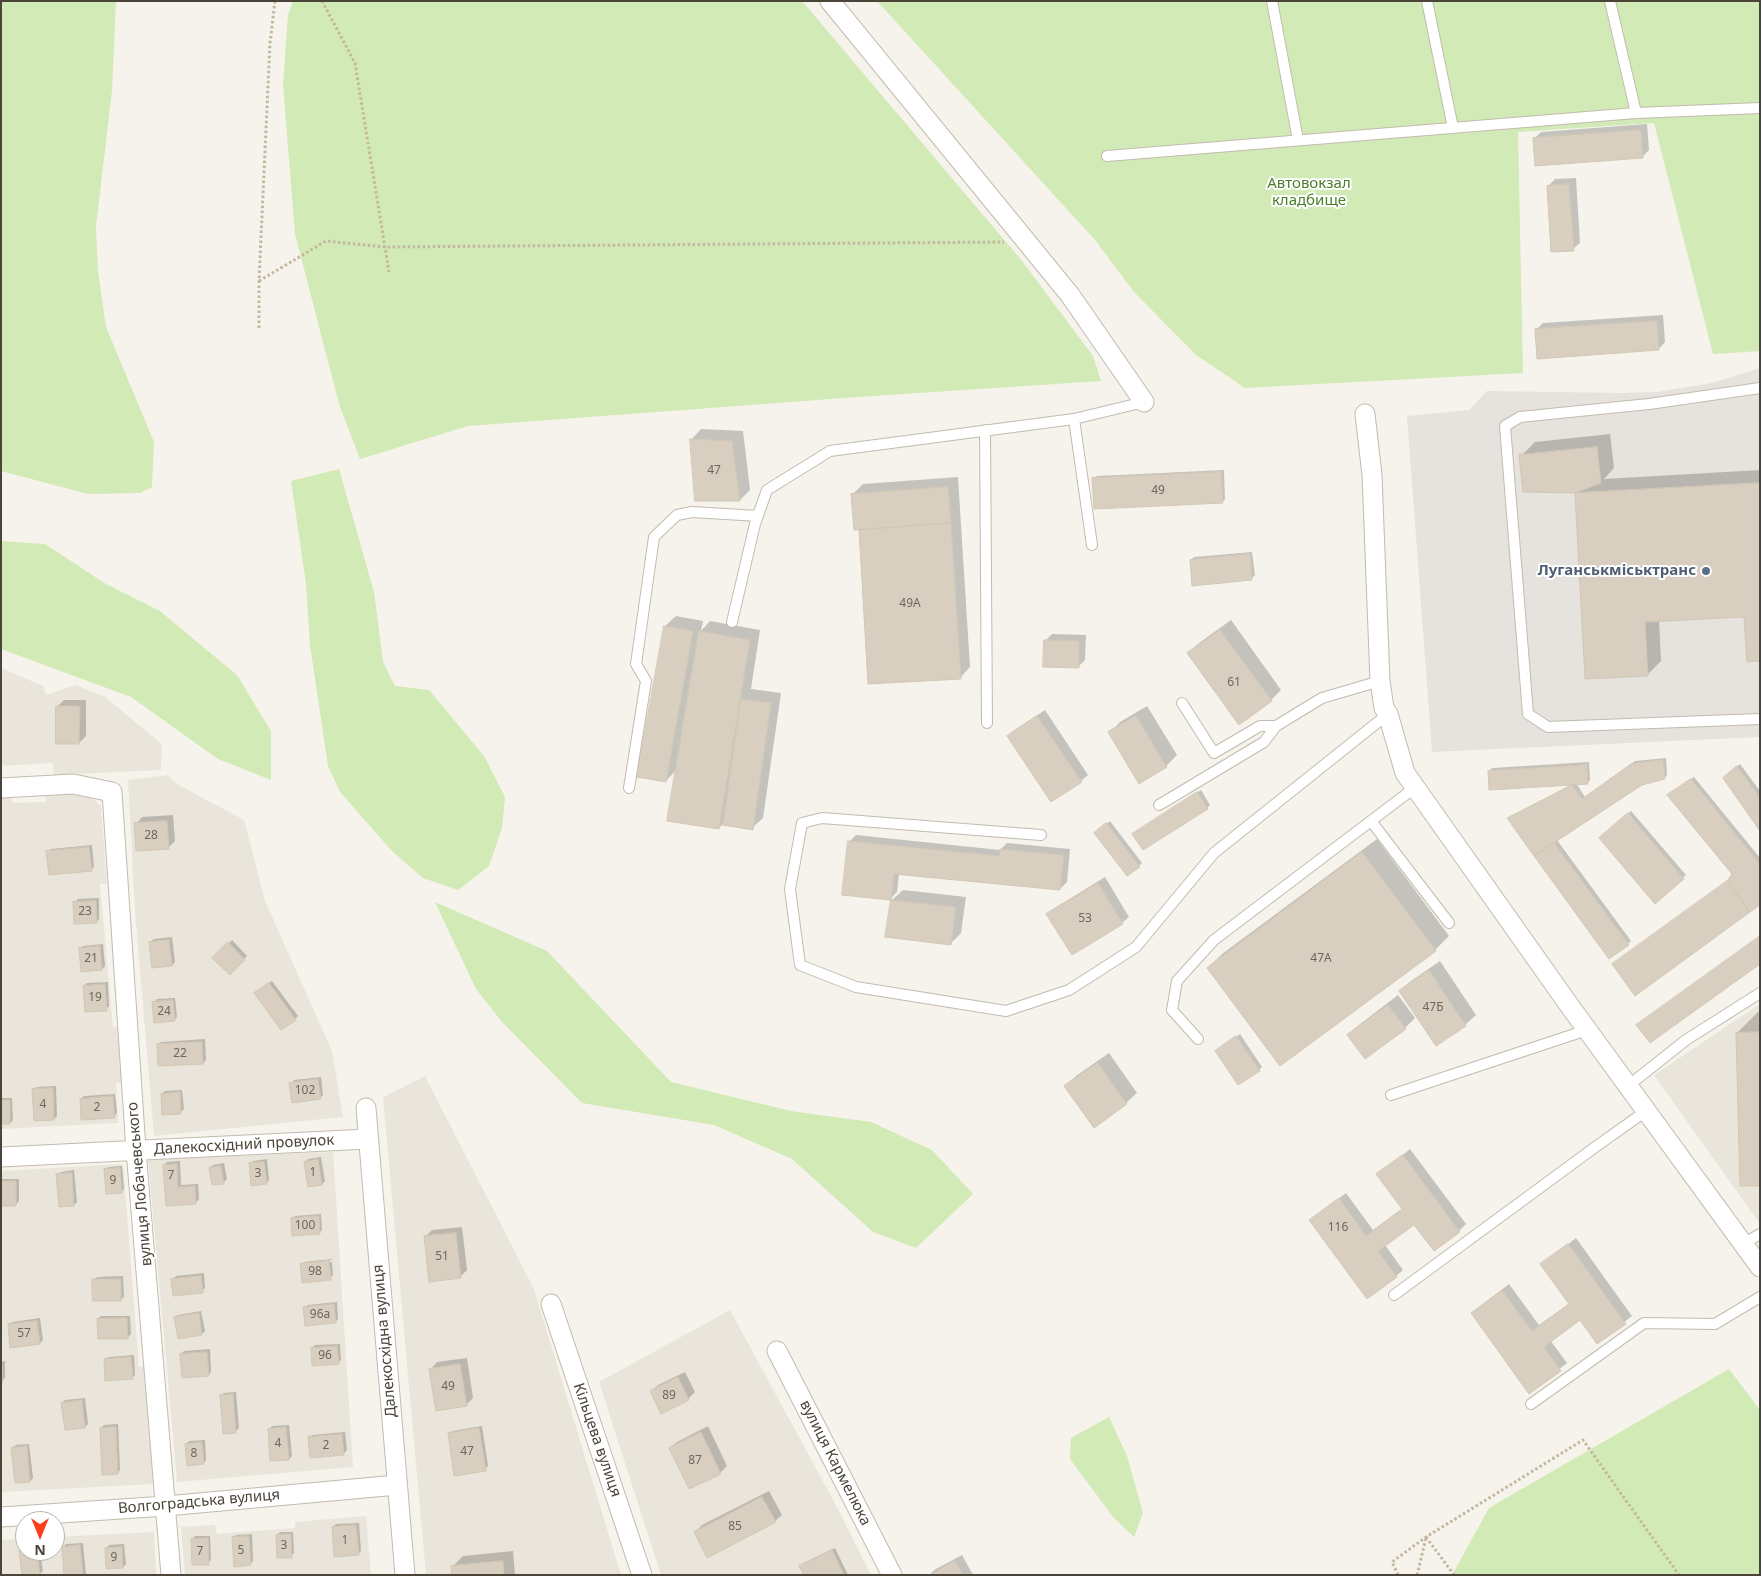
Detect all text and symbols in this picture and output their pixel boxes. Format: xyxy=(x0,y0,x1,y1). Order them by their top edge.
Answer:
park label: Автовокзал кладбище xyxy=(1267,175,1351,210)
house number: 47 xyxy=(707,464,721,478)
house number: 49 xyxy=(1151,484,1165,498)
place label: Луганськміськтранс xyxy=(1538,562,1696,580)
marker: Луганськміськтранс xyxy=(1700,565,1712,577)
house number: 49А xyxy=(899,597,921,611)
house number: 61 xyxy=(1227,676,1241,690)
house number: 28 xyxy=(144,829,158,843)
house number: 23 xyxy=(78,905,92,919)
house number: 53 xyxy=(1078,912,1092,926)
house number: 21 xyxy=(84,952,98,966)
house number: 47А xyxy=(1310,952,1332,966)
house number: 19 xyxy=(88,991,102,1005)
house number: 47Б xyxy=(1422,1001,1444,1015)
house number: 24 xyxy=(157,1005,171,1019)
house number: 22 xyxy=(173,1047,187,1061)
house number: 102 xyxy=(295,1084,315,1098)
house number: 4 xyxy=(40,1098,46,1112)
house number: 2 xyxy=(94,1101,100,1115)
street label: вулиця Лобачевського xyxy=(124,1101,156,1267)
street label: Далекосхідний провулок xyxy=(153,1131,335,1159)
house number: 1 xyxy=(310,1166,316,1180)
house number: 3 xyxy=(255,1167,261,1181)
house number: 7 xyxy=(168,1169,174,1183)
house number: 9 xyxy=(110,1174,116,1188)
house number: 100 xyxy=(295,1219,315,1233)
house number: 116 xyxy=(1328,1221,1348,1235)
house number: 51 xyxy=(435,1250,449,1264)
street label: Далекосхідна вулиця xyxy=(369,1264,401,1418)
house number: 98 xyxy=(308,1265,322,1279)
house number: 96а xyxy=(310,1308,330,1322)
house number: 57 xyxy=(17,1327,31,1341)
house number: 96 xyxy=(318,1349,332,1363)
house number: 49 xyxy=(441,1380,455,1394)
street label: Кільцева вулиця xyxy=(569,1381,625,1499)
house number: 89 xyxy=(662,1389,676,1403)
street label: вулиця Кармелюка xyxy=(796,1397,874,1529)
house number: 4 xyxy=(275,1437,281,1451)
house number: 2 xyxy=(323,1439,329,1453)
house number: 47 xyxy=(460,1445,474,1459)
house number: 8 xyxy=(191,1447,197,1461)
house number: 87 xyxy=(688,1454,702,1468)
street label: Волгоградська вулиця xyxy=(117,1486,281,1518)
north arrow xyxy=(15,1511,65,1561)
house number: 85 xyxy=(728,1520,742,1534)
house number: 1 xyxy=(342,1534,348,1548)
house number: 3 xyxy=(281,1539,287,1553)
text: N xyxy=(34,1541,46,1560)
house number: 5 xyxy=(238,1544,244,1558)
house number: 7 xyxy=(197,1545,203,1559)
house number: 9 xyxy=(111,1551,117,1565)

